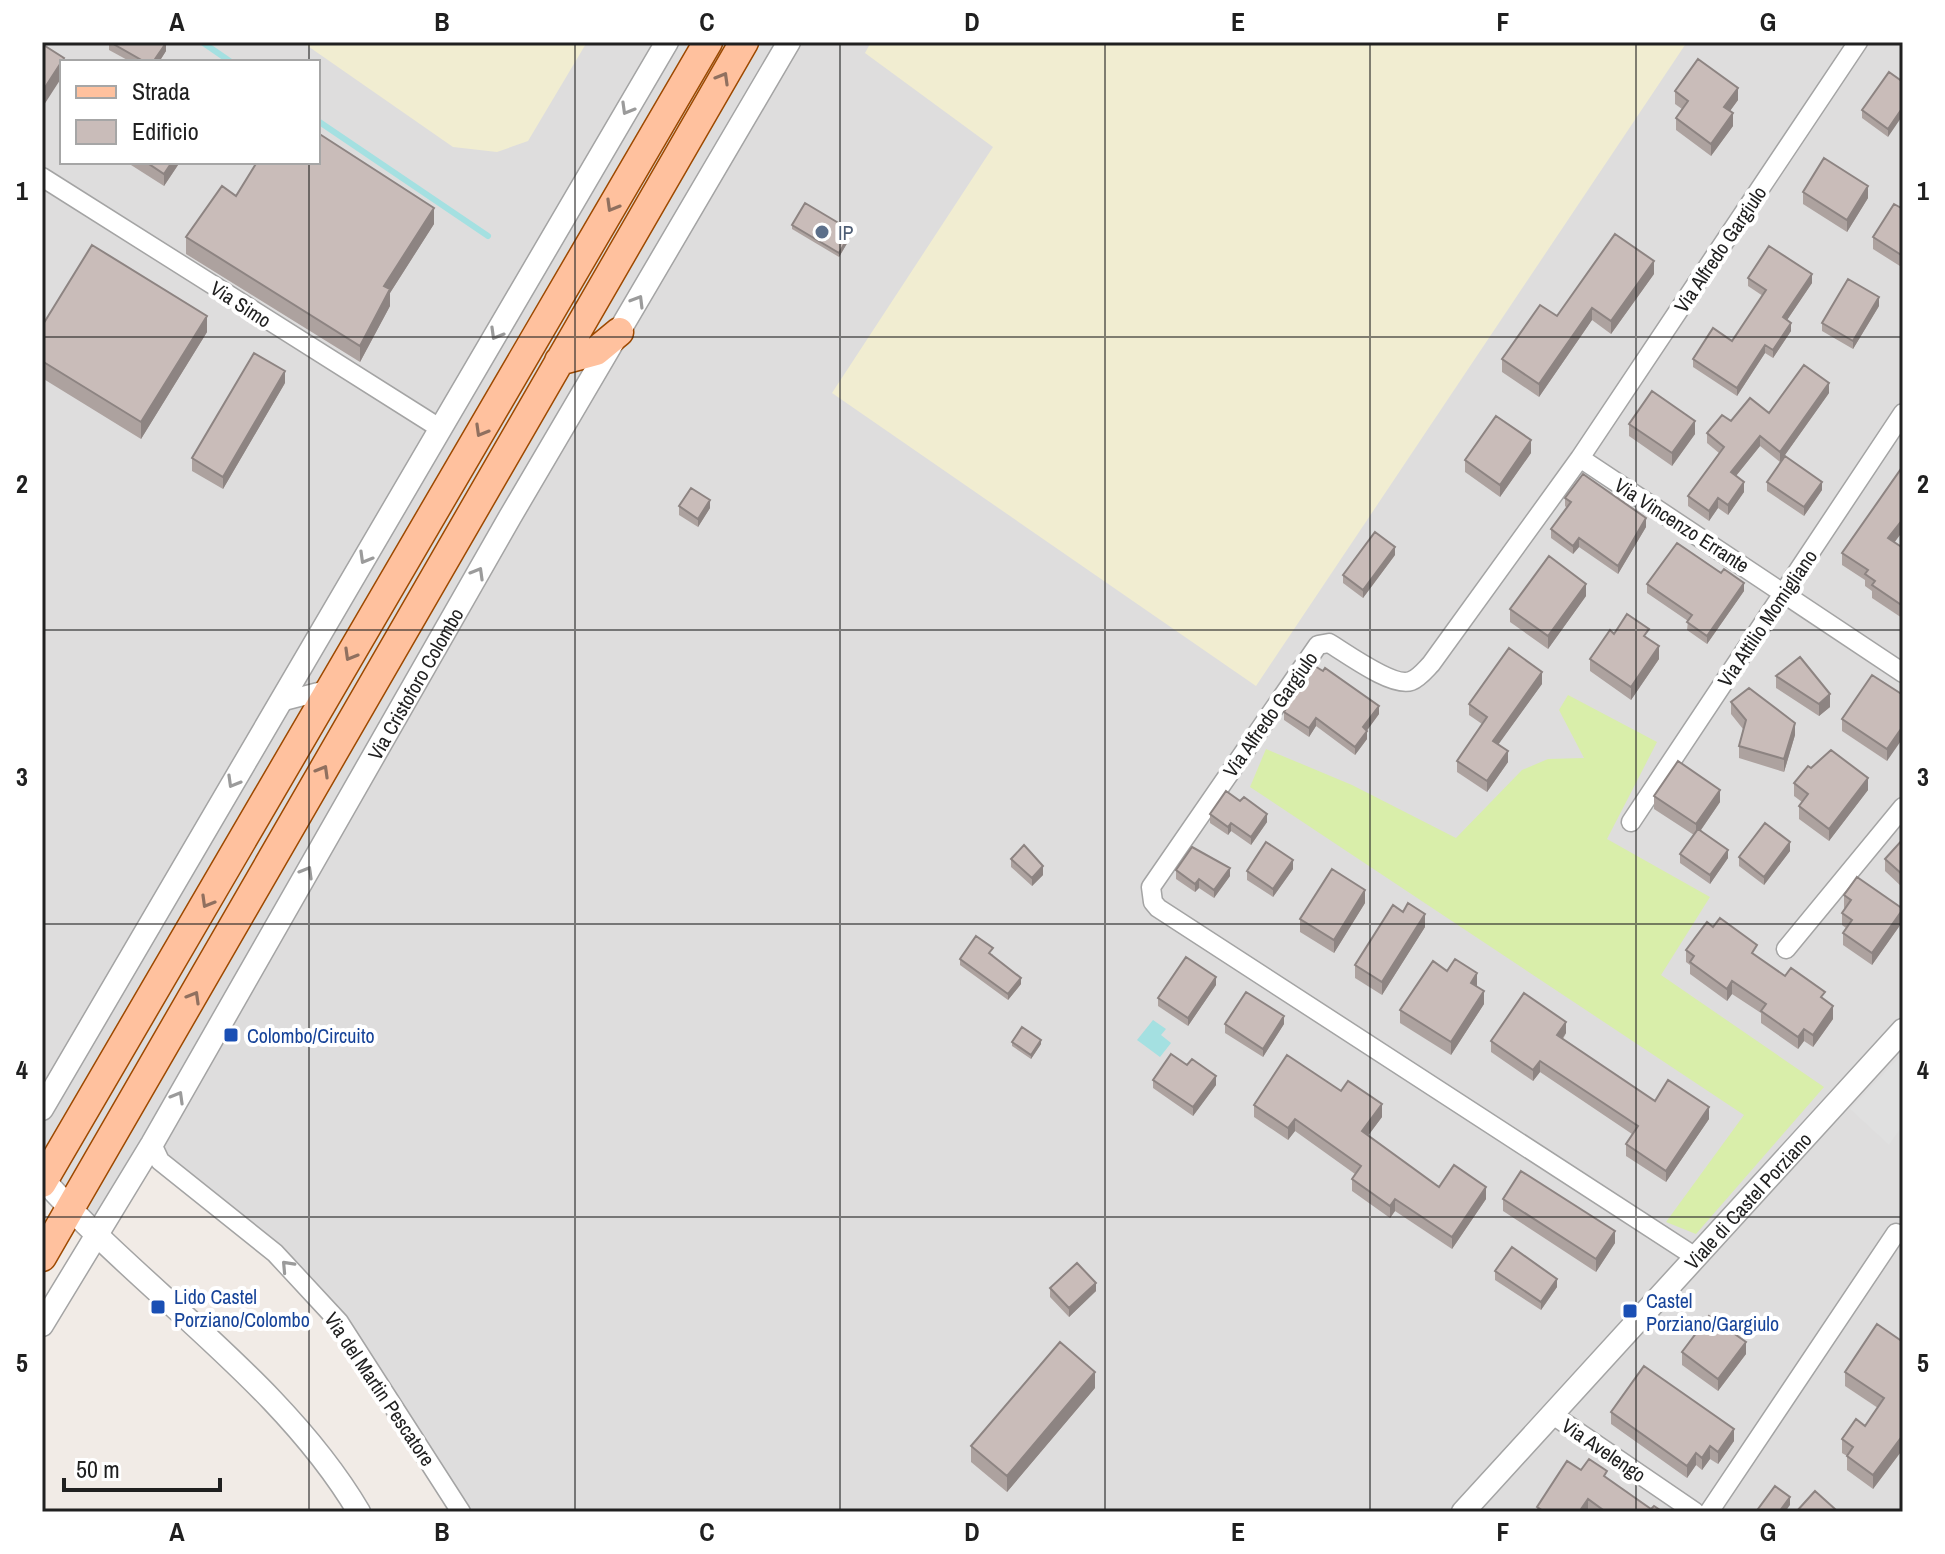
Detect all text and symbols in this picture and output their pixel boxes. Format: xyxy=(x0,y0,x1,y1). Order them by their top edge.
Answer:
text: A xyxy=(169,4,185,39)
text: B xyxy=(434,4,450,39)
text: C xyxy=(699,4,715,39)
text: D xyxy=(964,4,980,39)
text: E xyxy=(1231,4,1245,39)
text: F xyxy=(1496,4,1510,39)
text: G xyxy=(1760,4,1776,39)
legend xyxy=(60,60,320,164)
one-way arrow xyxy=(713,72,729,87)
text: Strada xyxy=(132,75,190,107)
one-way arrow xyxy=(622,100,637,115)
text: Edificio xyxy=(132,115,199,147)
text: 1 xyxy=(16,173,28,208)
text: 1 xyxy=(1917,173,1929,208)
street label: Via Alfredo Gargiulo xyxy=(1668,180,1772,318)
one-way arrow xyxy=(606,197,622,212)
place label: IP xyxy=(838,219,854,246)
marker: IP xyxy=(813,223,831,241)
street label: Via Simo xyxy=(205,274,277,334)
one-way arrow xyxy=(628,295,644,310)
one-way arrow xyxy=(490,325,506,340)
one-way arrow xyxy=(475,422,491,437)
text: 2 xyxy=(16,466,28,501)
text: 2 xyxy=(1917,466,1929,501)
street label: Via Vincenzo Errante xyxy=(1610,471,1754,579)
street label: Via Attilio Momigliano xyxy=(1711,544,1823,692)
one-way arrow xyxy=(359,549,375,564)
one-way arrow xyxy=(468,567,484,582)
street label: Via Cristoforo Colombo xyxy=(361,603,469,765)
one-way arrow xyxy=(344,646,360,661)
street label: Via Alfredo Gargiulo xyxy=(1217,646,1323,782)
text: 3 xyxy=(16,759,28,794)
text: 3 xyxy=(1917,759,1929,794)
one-way arrow xyxy=(313,765,328,779)
one-way arrow xyxy=(227,773,243,788)
one-way arrow xyxy=(297,866,313,881)
one-way arrow xyxy=(201,894,217,908)
one-way arrow xyxy=(184,991,200,1006)
place label: Colombo/Circuito xyxy=(247,1022,375,1049)
marker: Colombo/Circuito xyxy=(222,1026,240,1044)
text: 4 xyxy=(16,1052,28,1087)
text: 4 xyxy=(1917,1052,1929,1087)
one-way arrow xyxy=(168,1091,184,1106)
street label: Viale di Castel Porziano xyxy=(1678,1126,1817,1275)
one-way arrow xyxy=(283,1261,297,1276)
place label: Lido Castel Porziano/Colombo xyxy=(174,1283,310,1333)
place label: Castel Porziano/Gargiulo xyxy=(1646,1287,1779,1337)
marker: Lido Castel Porziano/Colombo xyxy=(149,1298,167,1316)
marker: Castel Porziano/Gargiulo xyxy=(1621,1302,1639,1320)
street label: Via del Martin Pescatore xyxy=(318,1307,442,1471)
text: 5 xyxy=(16,1345,28,1380)
text: 5 xyxy=(1917,1345,1929,1380)
street label: Via Avelengo xyxy=(1557,1412,1651,1488)
scale bar xyxy=(64,1442,220,1492)
text: 50 m xyxy=(76,1453,120,1485)
text: A xyxy=(169,1514,185,1549)
text: B xyxy=(434,1514,450,1549)
text: C xyxy=(699,1514,715,1549)
text: D xyxy=(964,1514,980,1549)
text: E xyxy=(1231,1514,1245,1549)
text: F xyxy=(1496,1514,1510,1549)
text: G xyxy=(1760,1514,1776,1549)

